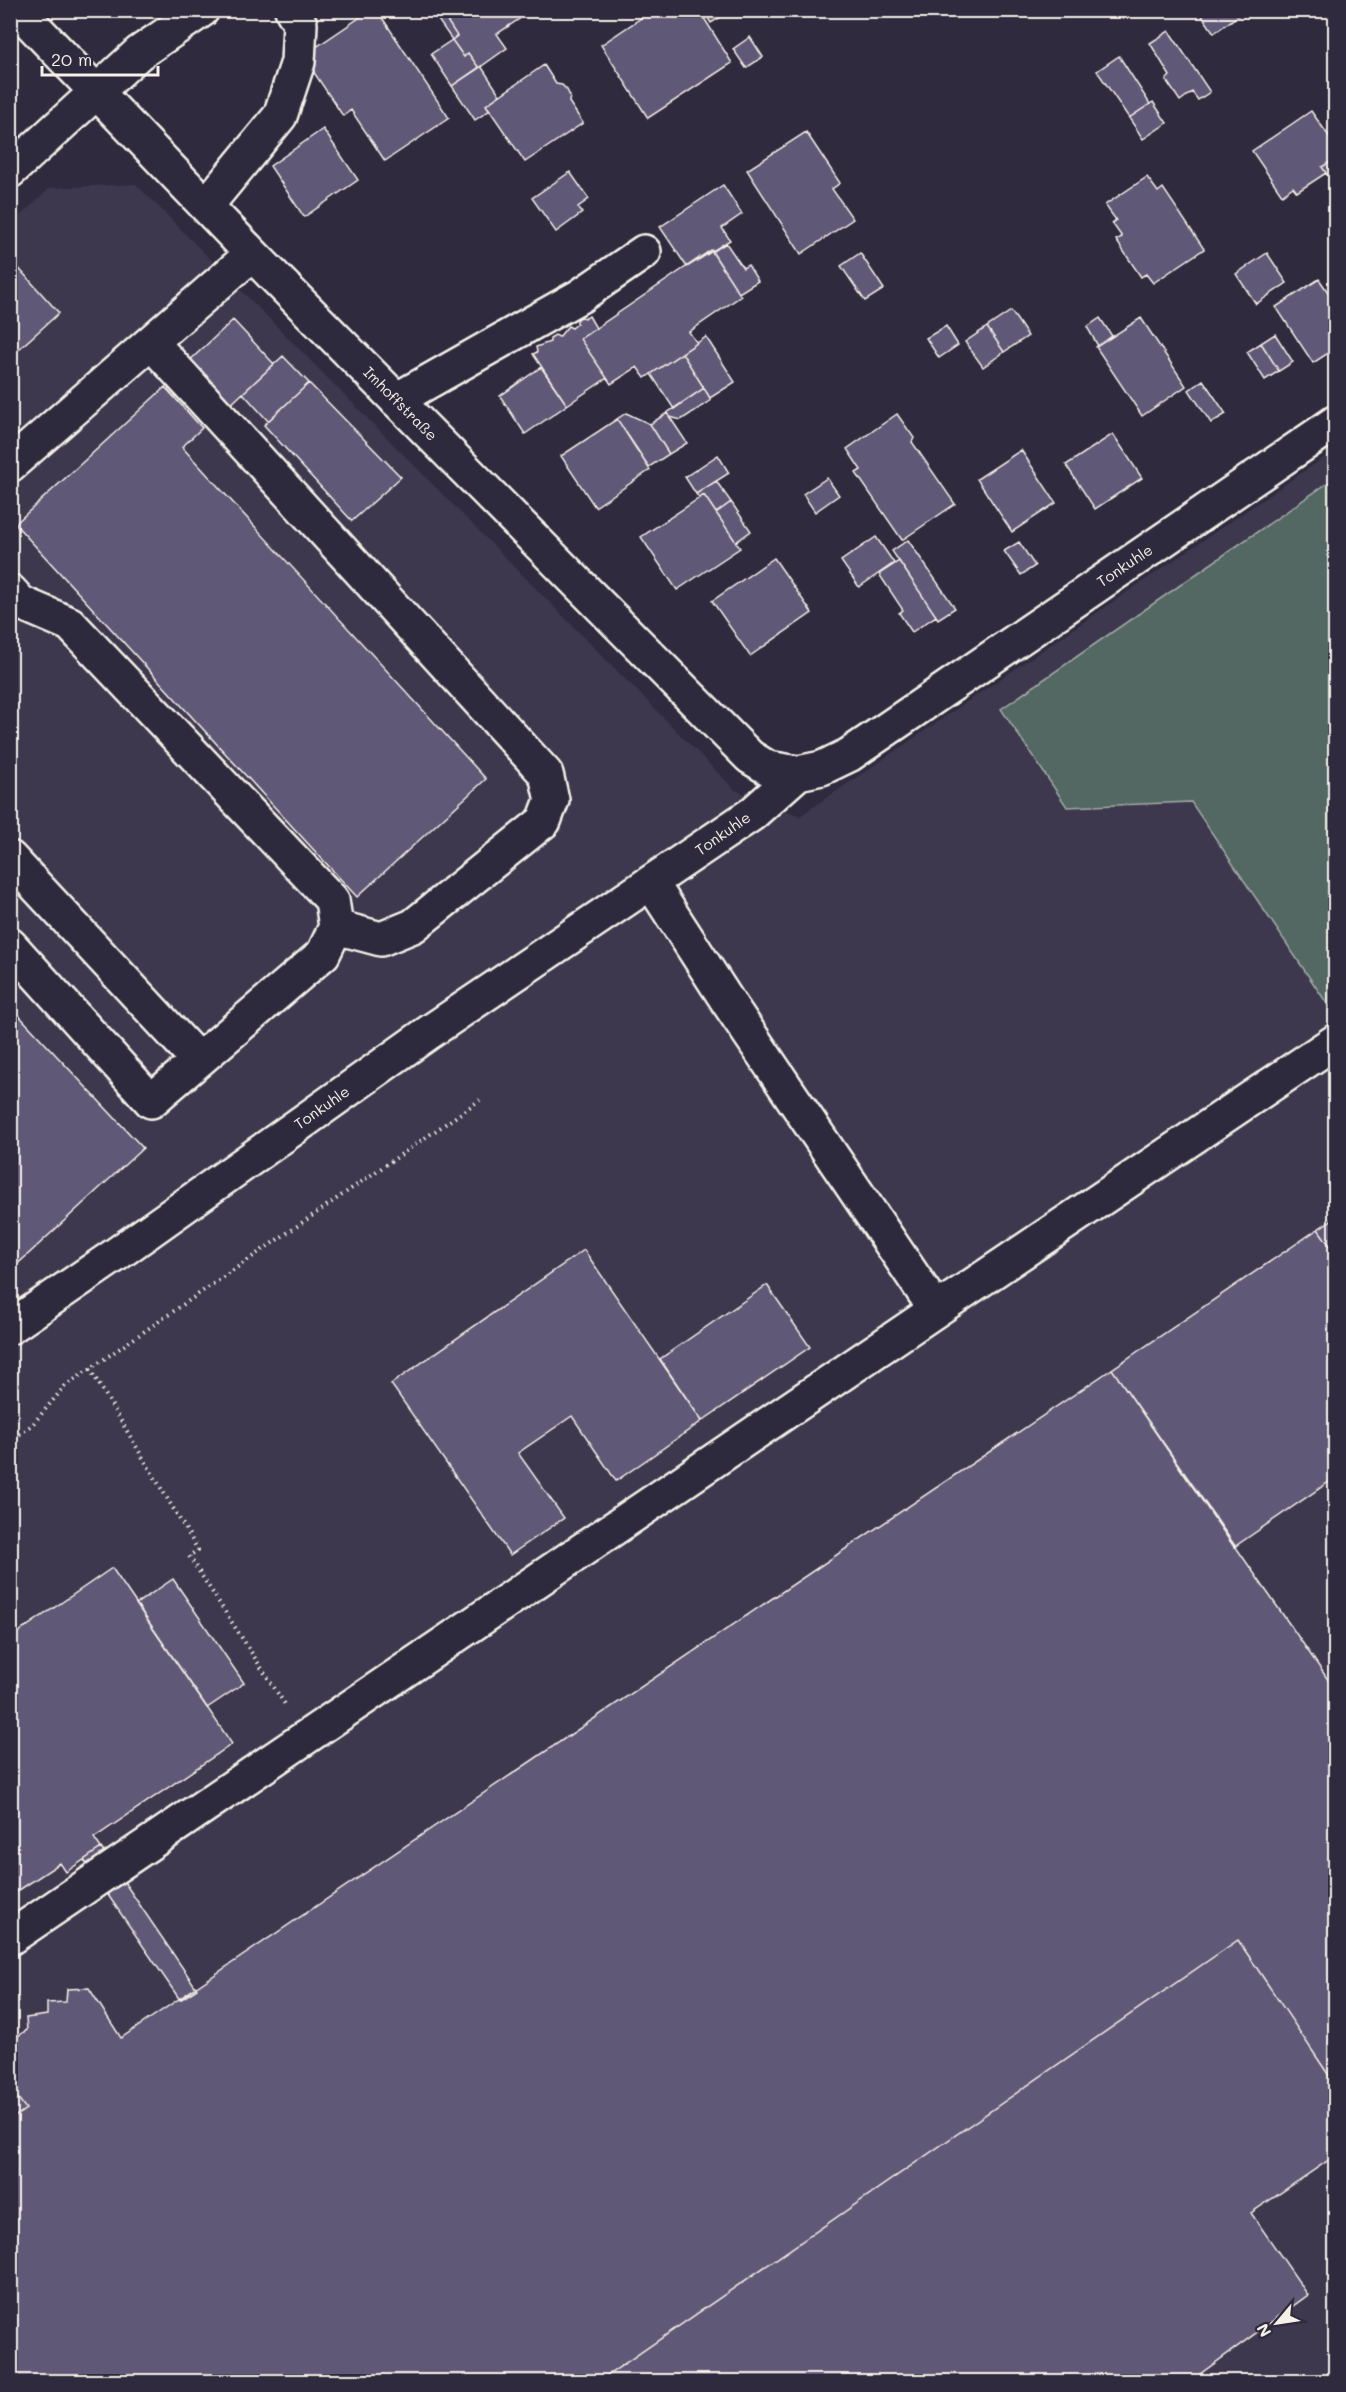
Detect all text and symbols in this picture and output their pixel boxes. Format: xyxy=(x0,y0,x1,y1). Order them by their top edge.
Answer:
scale bar xyxy=(42,39,158,77)
text: 20 m xyxy=(51,47,92,71)
street label: Imhoffstraße xyxy=(359,362,442,445)
street label: Tonkuhle xyxy=(1093,539,1156,591)
street label: Tonkuhle xyxy=(691,807,754,860)
street label: Tonkuhle xyxy=(290,1081,353,1134)
north arrow xyxy=(1247,2293,1307,2353)
text: N xyxy=(1251,2320,1276,2341)

